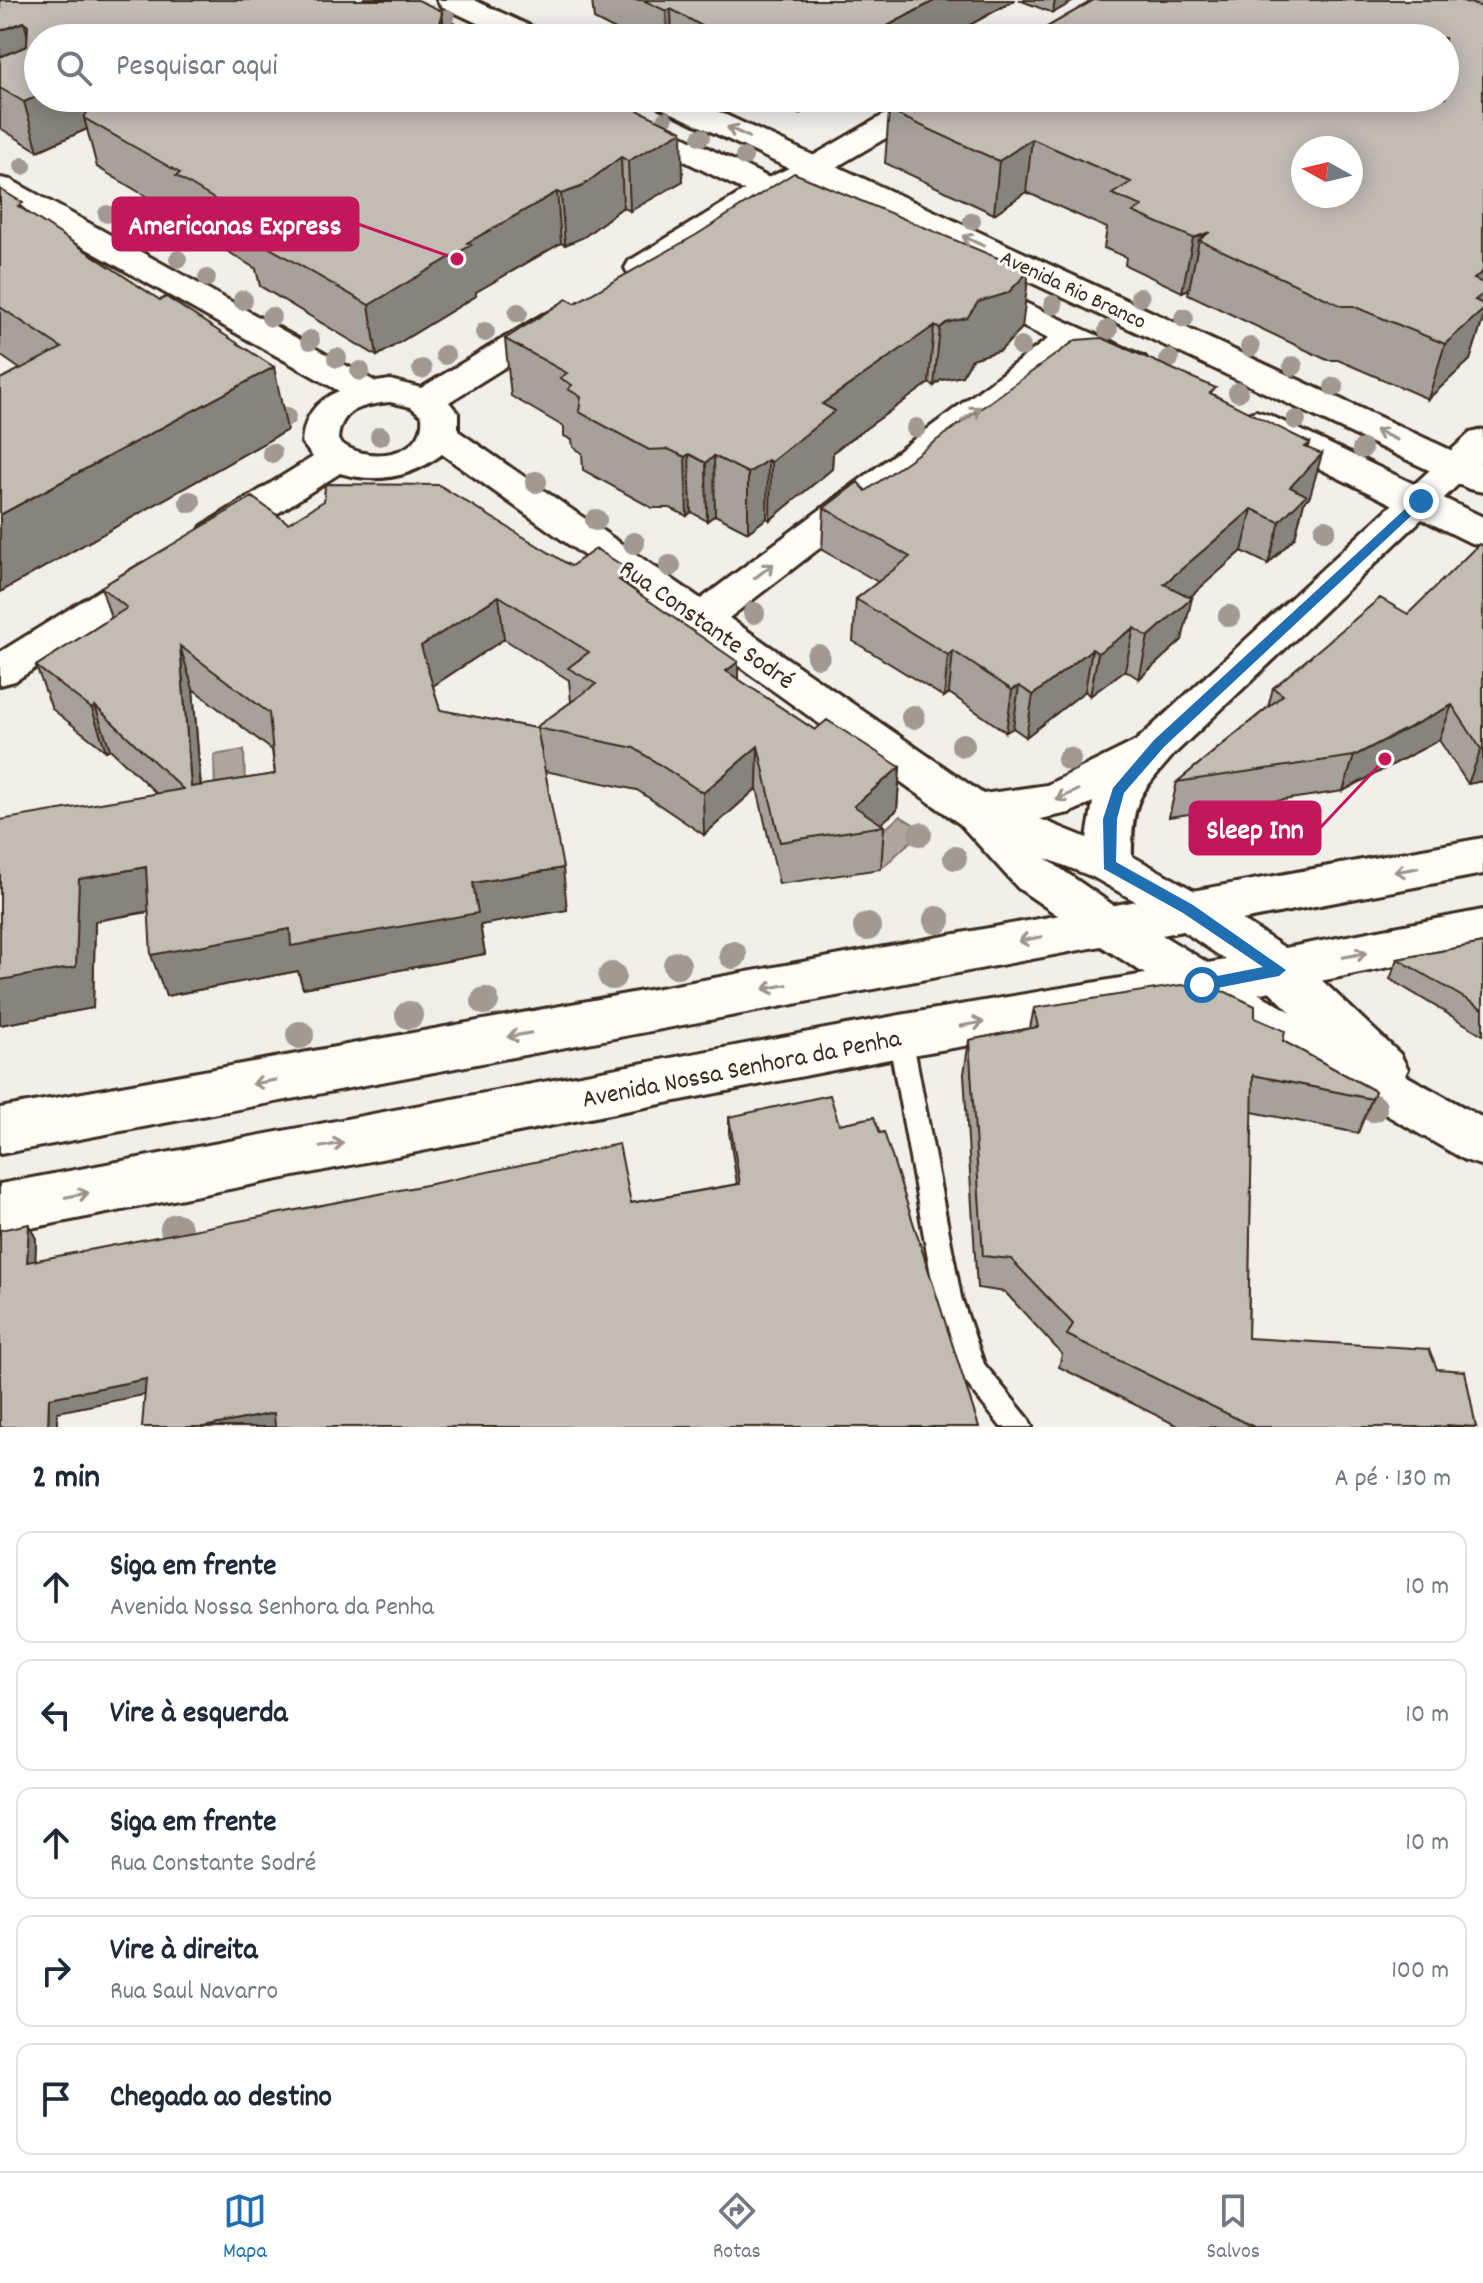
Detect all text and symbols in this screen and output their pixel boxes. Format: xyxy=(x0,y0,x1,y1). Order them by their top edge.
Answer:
search box xyxy=(24,24,1459,112)
icon: search xyxy=(52,46,96,90)
text: Pesquisar aqui xyxy=(116,47,278,90)
one-way arrow xyxy=(726,124,750,139)
north arrow xyxy=(1291,136,1363,208)
callout: Americanas Express xyxy=(113,198,358,250)
text: Americanas Express xyxy=(128,209,342,249)
one-way arrow xyxy=(962,233,986,248)
street label: Avenida Rio Branco xyxy=(994,244,1151,339)
one-way arrow xyxy=(960,405,981,422)
one-way arrow xyxy=(1375,427,1399,442)
route end xyxy=(1403,483,1439,519)
street label: Rua Constante Sodré xyxy=(611,552,801,700)
one-way arrow xyxy=(753,563,774,580)
one-way arrow xyxy=(1055,788,1079,803)
callout: Sleep Inn xyxy=(1190,802,1320,854)
text: Sleep Inn xyxy=(1206,813,1304,853)
one-way arrow xyxy=(1394,863,1419,878)
one-way arrow xyxy=(1018,932,1044,947)
one-way arrow xyxy=(1342,946,1367,961)
route start xyxy=(1184,967,1220,1003)
one-way arrow xyxy=(763,980,788,995)
one-way arrow xyxy=(959,1016,985,1031)
street label: Avenida Nossa Senhora da Penha xyxy=(579,1021,905,1120)
one-way arrow xyxy=(507,1028,533,1043)
one-way arrow xyxy=(252,1076,277,1091)
one-way arrow xyxy=(319,1137,344,1152)
one-way arrow xyxy=(63,1186,89,1201)
text: 2 min xyxy=(32,1455,100,1504)
text: A pé · 130 m xyxy=(1335,1461,1451,1498)
text: Siga em frente xyxy=(110,1547,277,1590)
icon: ahead xyxy=(34,1565,78,1609)
text: 10 m xyxy=(1405,1569,1449,1606)
text: Avenida Nossa Senhora da Penha xyxy=(110,1590,434,1627)
icon: left xyxy=(34,1693,78,1737)
text: Vire à esquerda xyxy=(110,1694,288,1737)
text: 10 m xyxy=(1405,1697,1449,1734)
text: Siga em frente xyxy=(110,1803,277,1846)
icon: ahead xyxy=(34,1821,78,1865)
text: 10 m xyxy=(1405,1825,1449,1862)
text: Rua Constante Sodré xyxy=(110,1846,316,1883)
text: Vire à direita xyxy=(110,1931,257,1974)
icon: right xyxy=(34,1949,78,1993)
text: 100 m xyxy=(1391,1953,1449,1990)
text: Rua Saul Navarro xyxy=(110,1974,278,2011)
icon: arrive xyxy=(34,2077,78,2121)
text: Chegada ao destino xyxy=(110,2078,332,2121)
tab: Mapa xyxy=(223,2189,267,2268)
tab: Rotas xyxy=(713,2189,761,2268)
tab: Salvos xyxy=(1207,2189,1260,2268)

